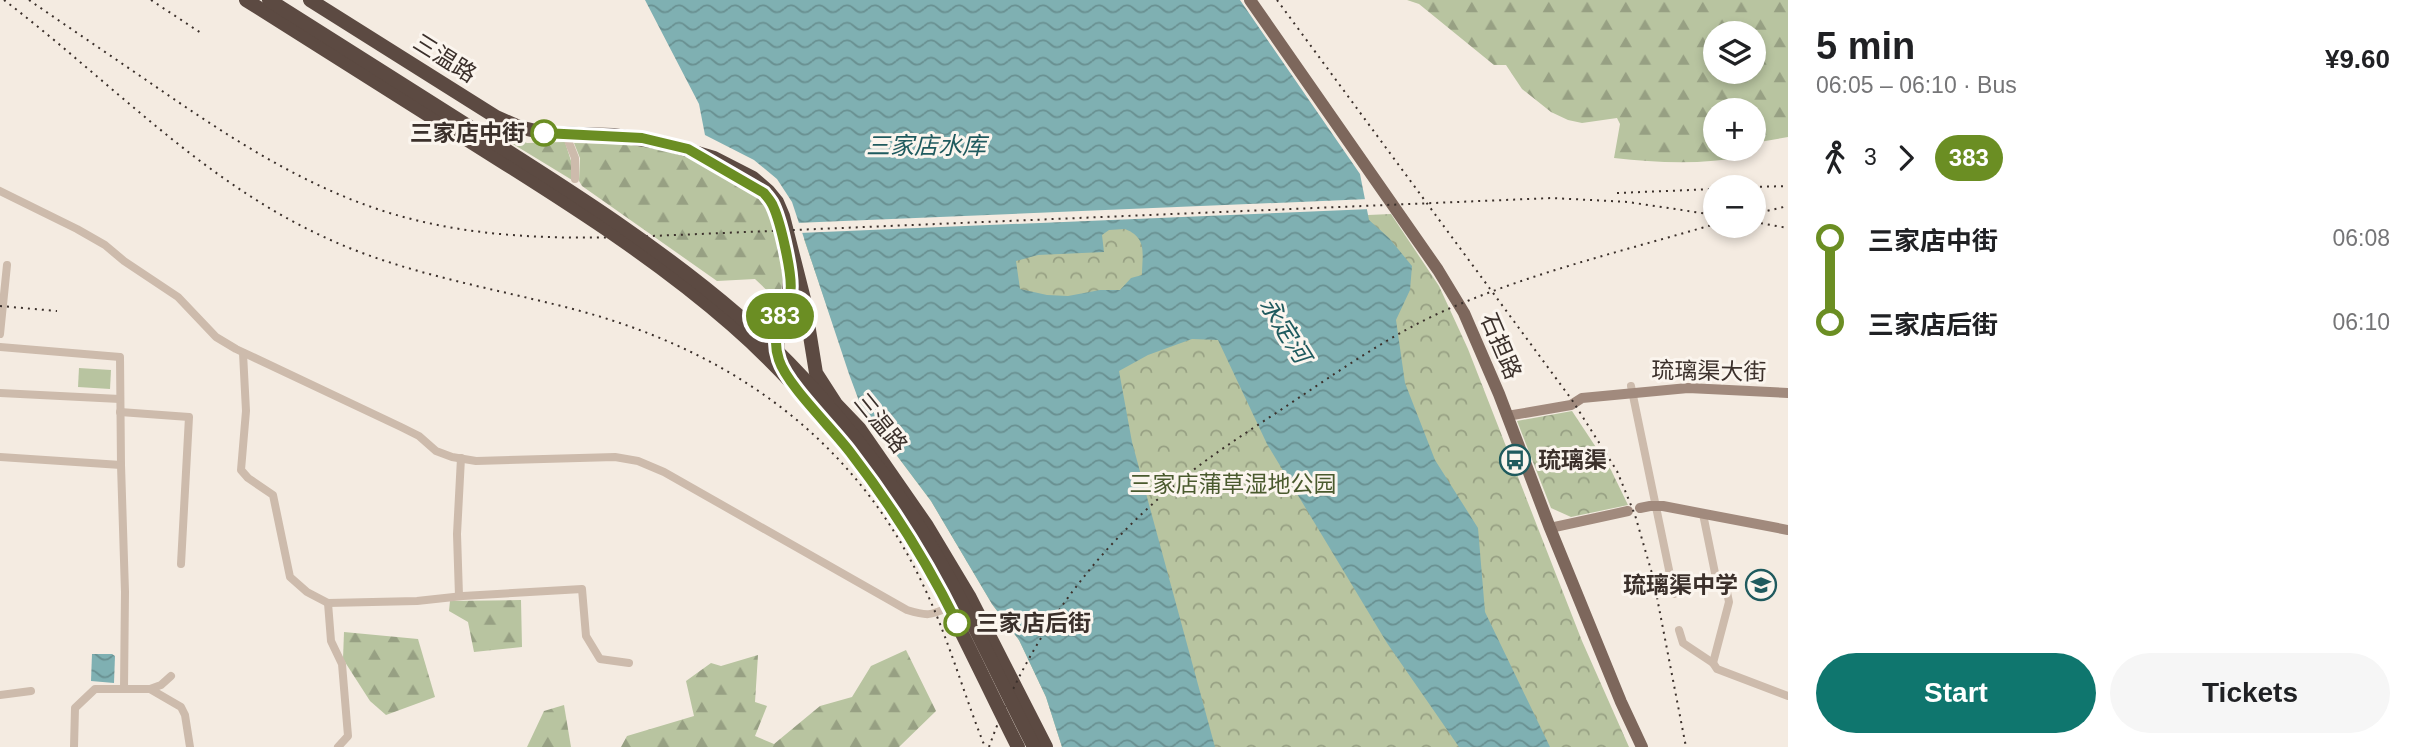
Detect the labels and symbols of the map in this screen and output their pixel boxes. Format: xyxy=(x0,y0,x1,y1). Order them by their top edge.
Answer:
street label: 三温路 xyxy=(409,29,481,87)
place label: 三家店中街 xyxy=(410,120,525,146)
marker: 三家店中街 xyxy=(531,120,557,146)
water label: 三家店水库 xyxy=(866,132,990,159)
water label: 永定河 xyxy=(1255,292,1318,371)
line badge: 383 xyxy=(740,293,820,339)
street label: 石担路 xyxy=(1476,309,1526,383)
street label: 琉璃渠大街 xyxy=(1651,357,1767,385)
street label: 三温路 xyxy=(849,388,913,458)
bus stop icon: 琉璃渠 xyxy=(1498,443,1532,477)
place label: 琉璃渠 xyxy=(1538,447,1607,473)
park label: 三家店蒲草湿地公园 xyxy=(1130,471,1337,497)
school or university icon: 琉璃渠中学 xyxy=(1744,568,1778,602)
place label: 琉璃渠中学 xyxy=(1623,572,1738,598)
marker: 三家店后街 xyxy=(944,610,970,636)
place label: 三家店后街 xyxy=(976,610,1091,636)

